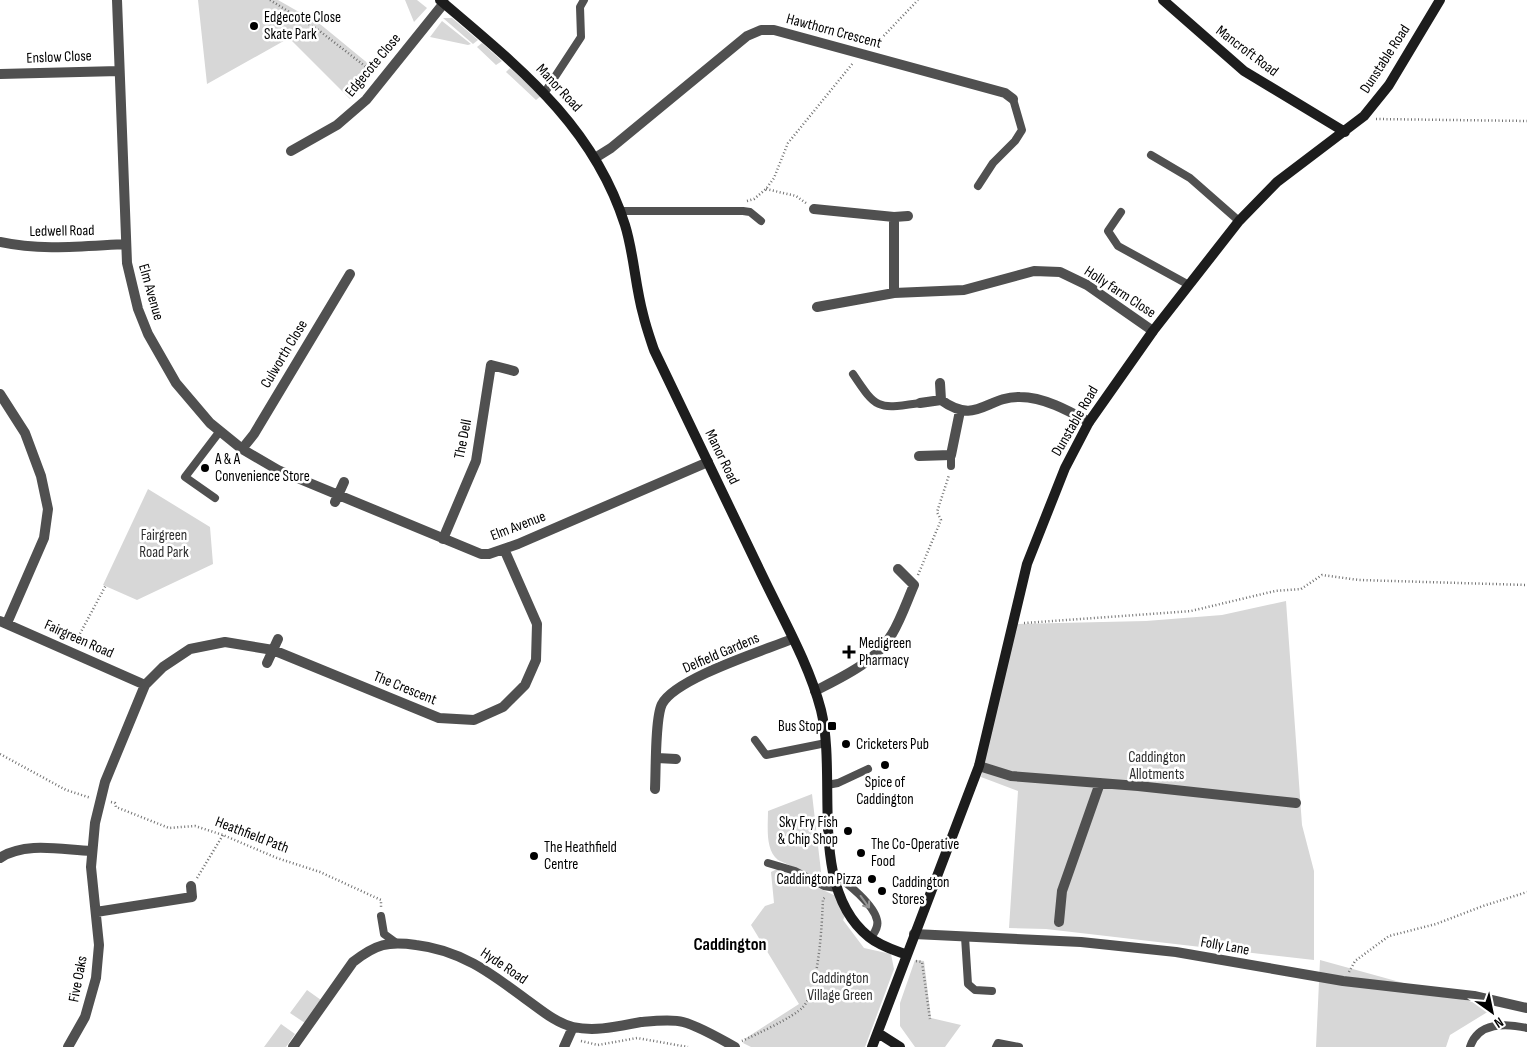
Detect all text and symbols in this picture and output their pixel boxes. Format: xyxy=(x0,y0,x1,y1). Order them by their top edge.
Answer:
place label: Edgecote Close Skate Park xyxy=(264,8,341,44)
street label: Hawthorn Crescent xyxy=(784,9,884,53)
marker: Edgecote Close Skate Park xyxy=(248,20,260,32)
street label: Mancroft Road xyxy=(1212,21,1282,81)
street label: Dunstable Road xyxy=(1356,21,1414,97)
street label: Edgecote Close xyxy=(341,29,405,101)
street label: Enslow Close xyxy=(26,46,92,68)
street label: Manor Road xyxy=(532,60,586,116)
street label: Ledwell Road xyxy=(29,221,95,241)
street label: Elm Avenue xyxy=(134,262,168,322)
street label: Holly farm Close xyxy=(1081,262,1159,322)
street label: Culworth Close xyxy=(256,316,312,392)
street label: Dunstable Road xyxy=(1047,382,1103,460)
street label: The Dell xyxy=(450,418,476,460)
street label: Manor Road xyxy=(701,426,743,488)
place label: A & A Convenience Store xyxy=(214,450,310,486)
marker: A & A Convenience Store xyxy=(199,462,211,474)
street label: Elm Avenue xyxy=(488,507,548,545)
park label: Fairgreen Road Park xyxy=(139,526,189,562)
street label: Fairgreen Road xyxy=(41,615,117,663)
street label: Delfield Gardens xyxy=(680,628,762,678)
place label: Medigreen Pharmacy xyxy=(859,634,912,670)
marker: Medigreen Pharmacy xyxy=(843,646,855,658)
street label: The Crescent xyxy=(371,667,440,709)
place label: Bus Stop xyxy=(778,717,822,736)
marker: Bus Stop xyxy=(826,720,838,732)
place label: Cricketers Pub xyxy=(856,735,929,754)
marker: Cricketers Pub xyxy=(840,738,852,750)
park label: Caddington Allotments xyxy=(1128,748,1186,784)
marker: Spice of Caddington xyxy=(879,759,891,771)
place label: Spice of Caddington xyxy=(856,773,914,809)
street label: Heathfield Path xyxy=(212,812,292,858)
place label: Sky Fry Fish & Chip Shop xyxy=(778,813,838,849)
marker: Sky Fry Fish & Chip Shop xyxy=(842,825,854,837)
place label: The Co-Operative Food xyxy=(871,835,959,871)
place label: The Heathfield Centre xyxy=(544,838,617,874)
marker: The Co-Operative Food xyxy=(855,847,867,859)
marker: The Heathfield Centre xyxy=(528,850,540,862)
place label: Caddington Pizza xyxy=(776,870,862,889)
marker: Caddington Pizza xyxy=(866,873,878,885)
place label: Caddington Stores xyxy=(892,873,950,909)
marker: Caddington Stores xyxy=(876,885,888,897)
one-way arrow xyxy=(860,895,870,909)
street label: Folly Lane xyxy=(1199,932,1251,960)
district label: Caddington xyxy=(694,934,767,955)
street label: Hyde Road xyxy=(477,943,531,989)
street label: Five Oaks xyxy=(64,954,92,1004)
park label: Caddington Village Green xyxy=(807,969,873,1005)
north arrow xyxy=(1467,987,1517,1037)
text: N xyxy=(1491,1013,1507,1032)

